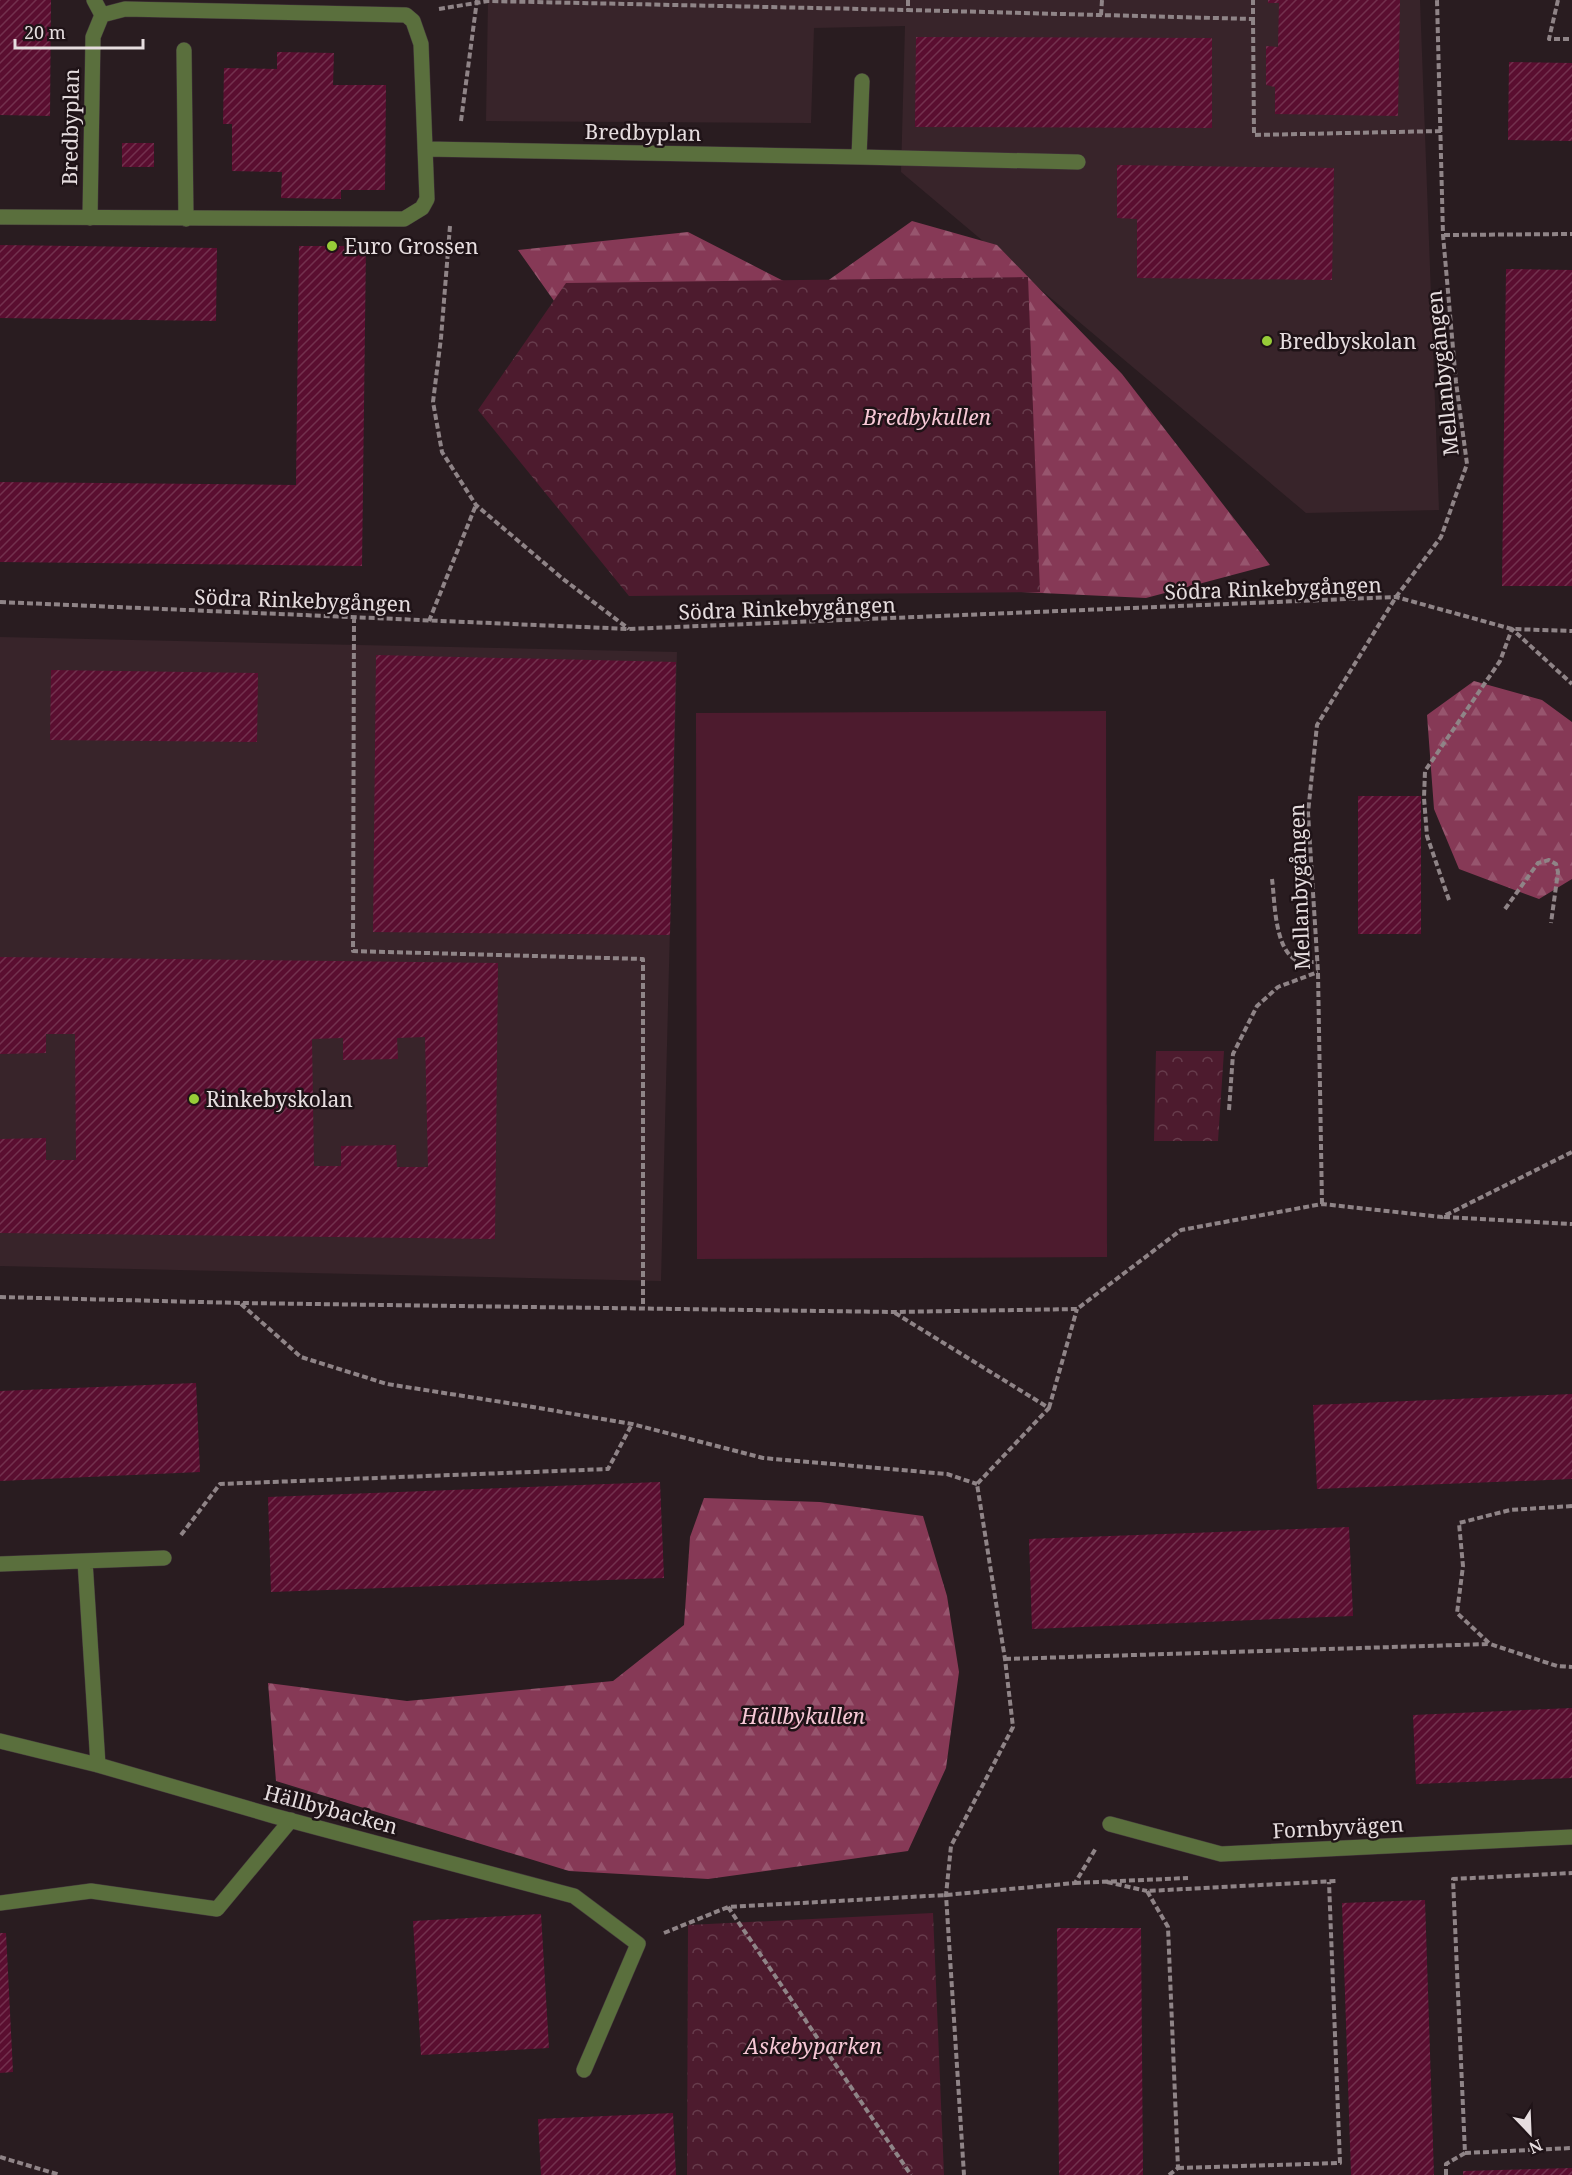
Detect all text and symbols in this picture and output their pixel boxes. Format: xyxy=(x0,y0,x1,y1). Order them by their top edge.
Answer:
scale bar xyxy=(15,12,142,50)
text: 20 m xyxy=(24,20,66,44)
street label: Bredbyplan xyxy=(55,68,85,186)
street label: Bredbyplan xyxy=(584,117,702,147)
place label: Euro Grossen xyxy=(344,232,479,260)
marker: Euro Grossen xyxy=(325,239,339,253)
street label: Mellanbygången xyxy=(1419,289,1465,457)
place label: Bredbyskolan xyxy=(1279,327,1416,355)
marker: Bredbyskolan xyxy=(1260,334,1274,348)
park label: Bredbykullen xyxy=(862,403,992,431)
street label: Södra Rinkebygången xyxy=(1164,570,1382,606)
street label: Södra Rinkebygången xyxy=(194,582,412,618)
street label: Södra Rinkebygången xyxy=(678,590,896,626)
street label: Mellanbygången xyxy=(1282,803,1316,971)
place label: Rinkebyskolan xyxy=(206,1085,353,1113)
marker: Rinkebyskolan xyxy=(187,1092,201,1106)
park label: Hällbykullen xyxy=(740,1702,866,1730)
street label: Hällbybacken xyxy=(261,1778,401,1840)
street label: Fornbyvägen xyxy=(1272,1810,1404,1844)
park label: Askebyparken xyxy=(742,2032,882,2060)
north arrow xyxy=(1500,2103,1560,2163)
text: N xyxy=(1525,2134,1546,2160)

